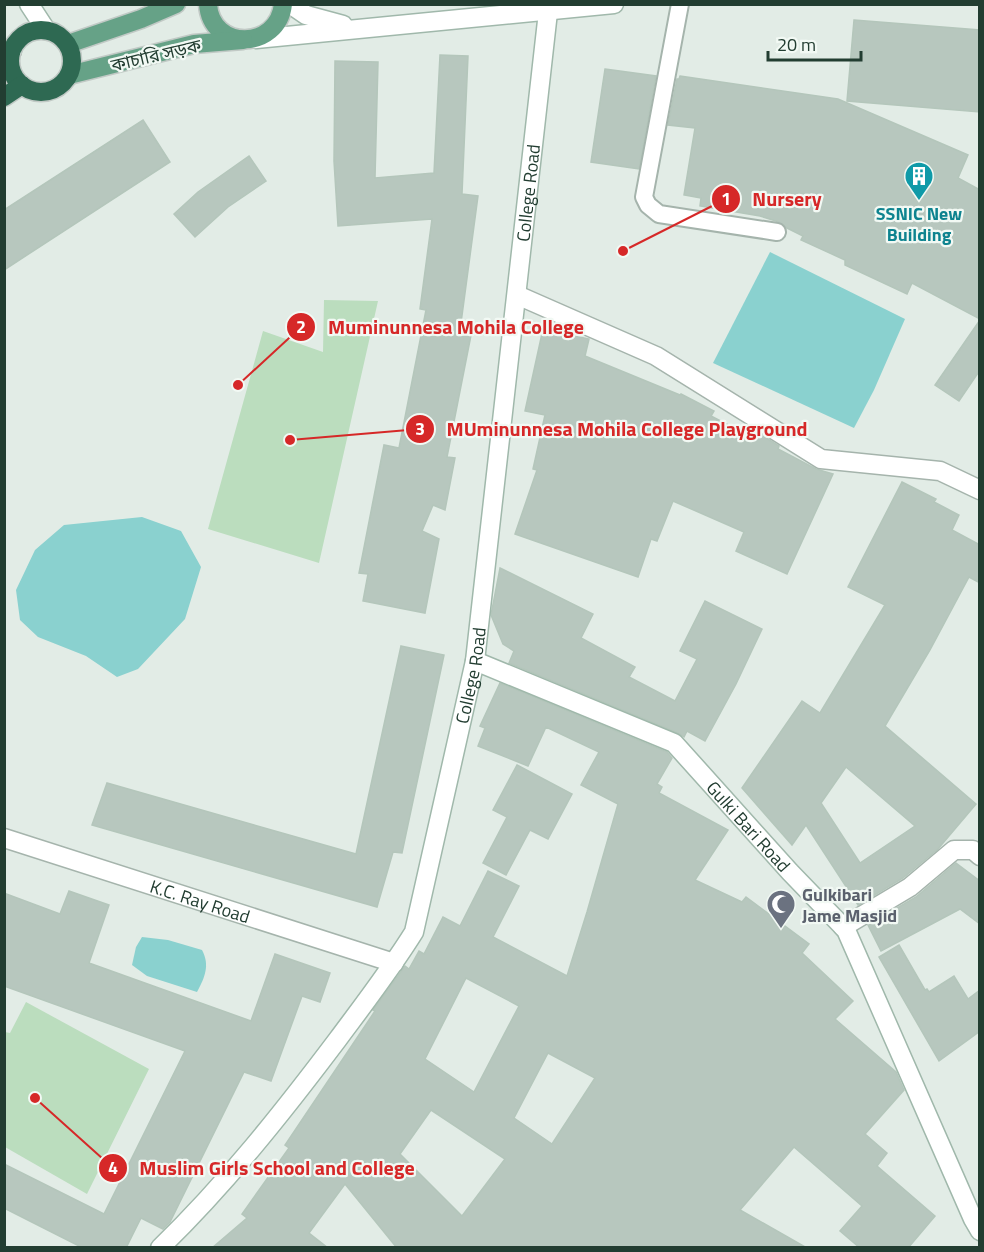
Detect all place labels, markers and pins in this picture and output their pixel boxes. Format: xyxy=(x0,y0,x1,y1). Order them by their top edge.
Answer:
building icon: SSNIC New Building xyxy=(903,160,935,202)
callout: Nursery xyxy=(711,180,834,218)
place label: SSNIC New Building xyxy=(876,200,962,248)
callout: Muminunnesa Mohila College xyxy=(286,308,596,346)
callout: MUminunnesa Mohila College Playground xyxy=(405,410,820,448)
place label: Gulkibari Jame Masjid xyxy=(802,881,897,929)
mosque icon: Gulkibari Jame Masjid xyxy=(765,888,797,930)
callout: Muslim Girls School and College xyxy=(98,1149,427,1187)

